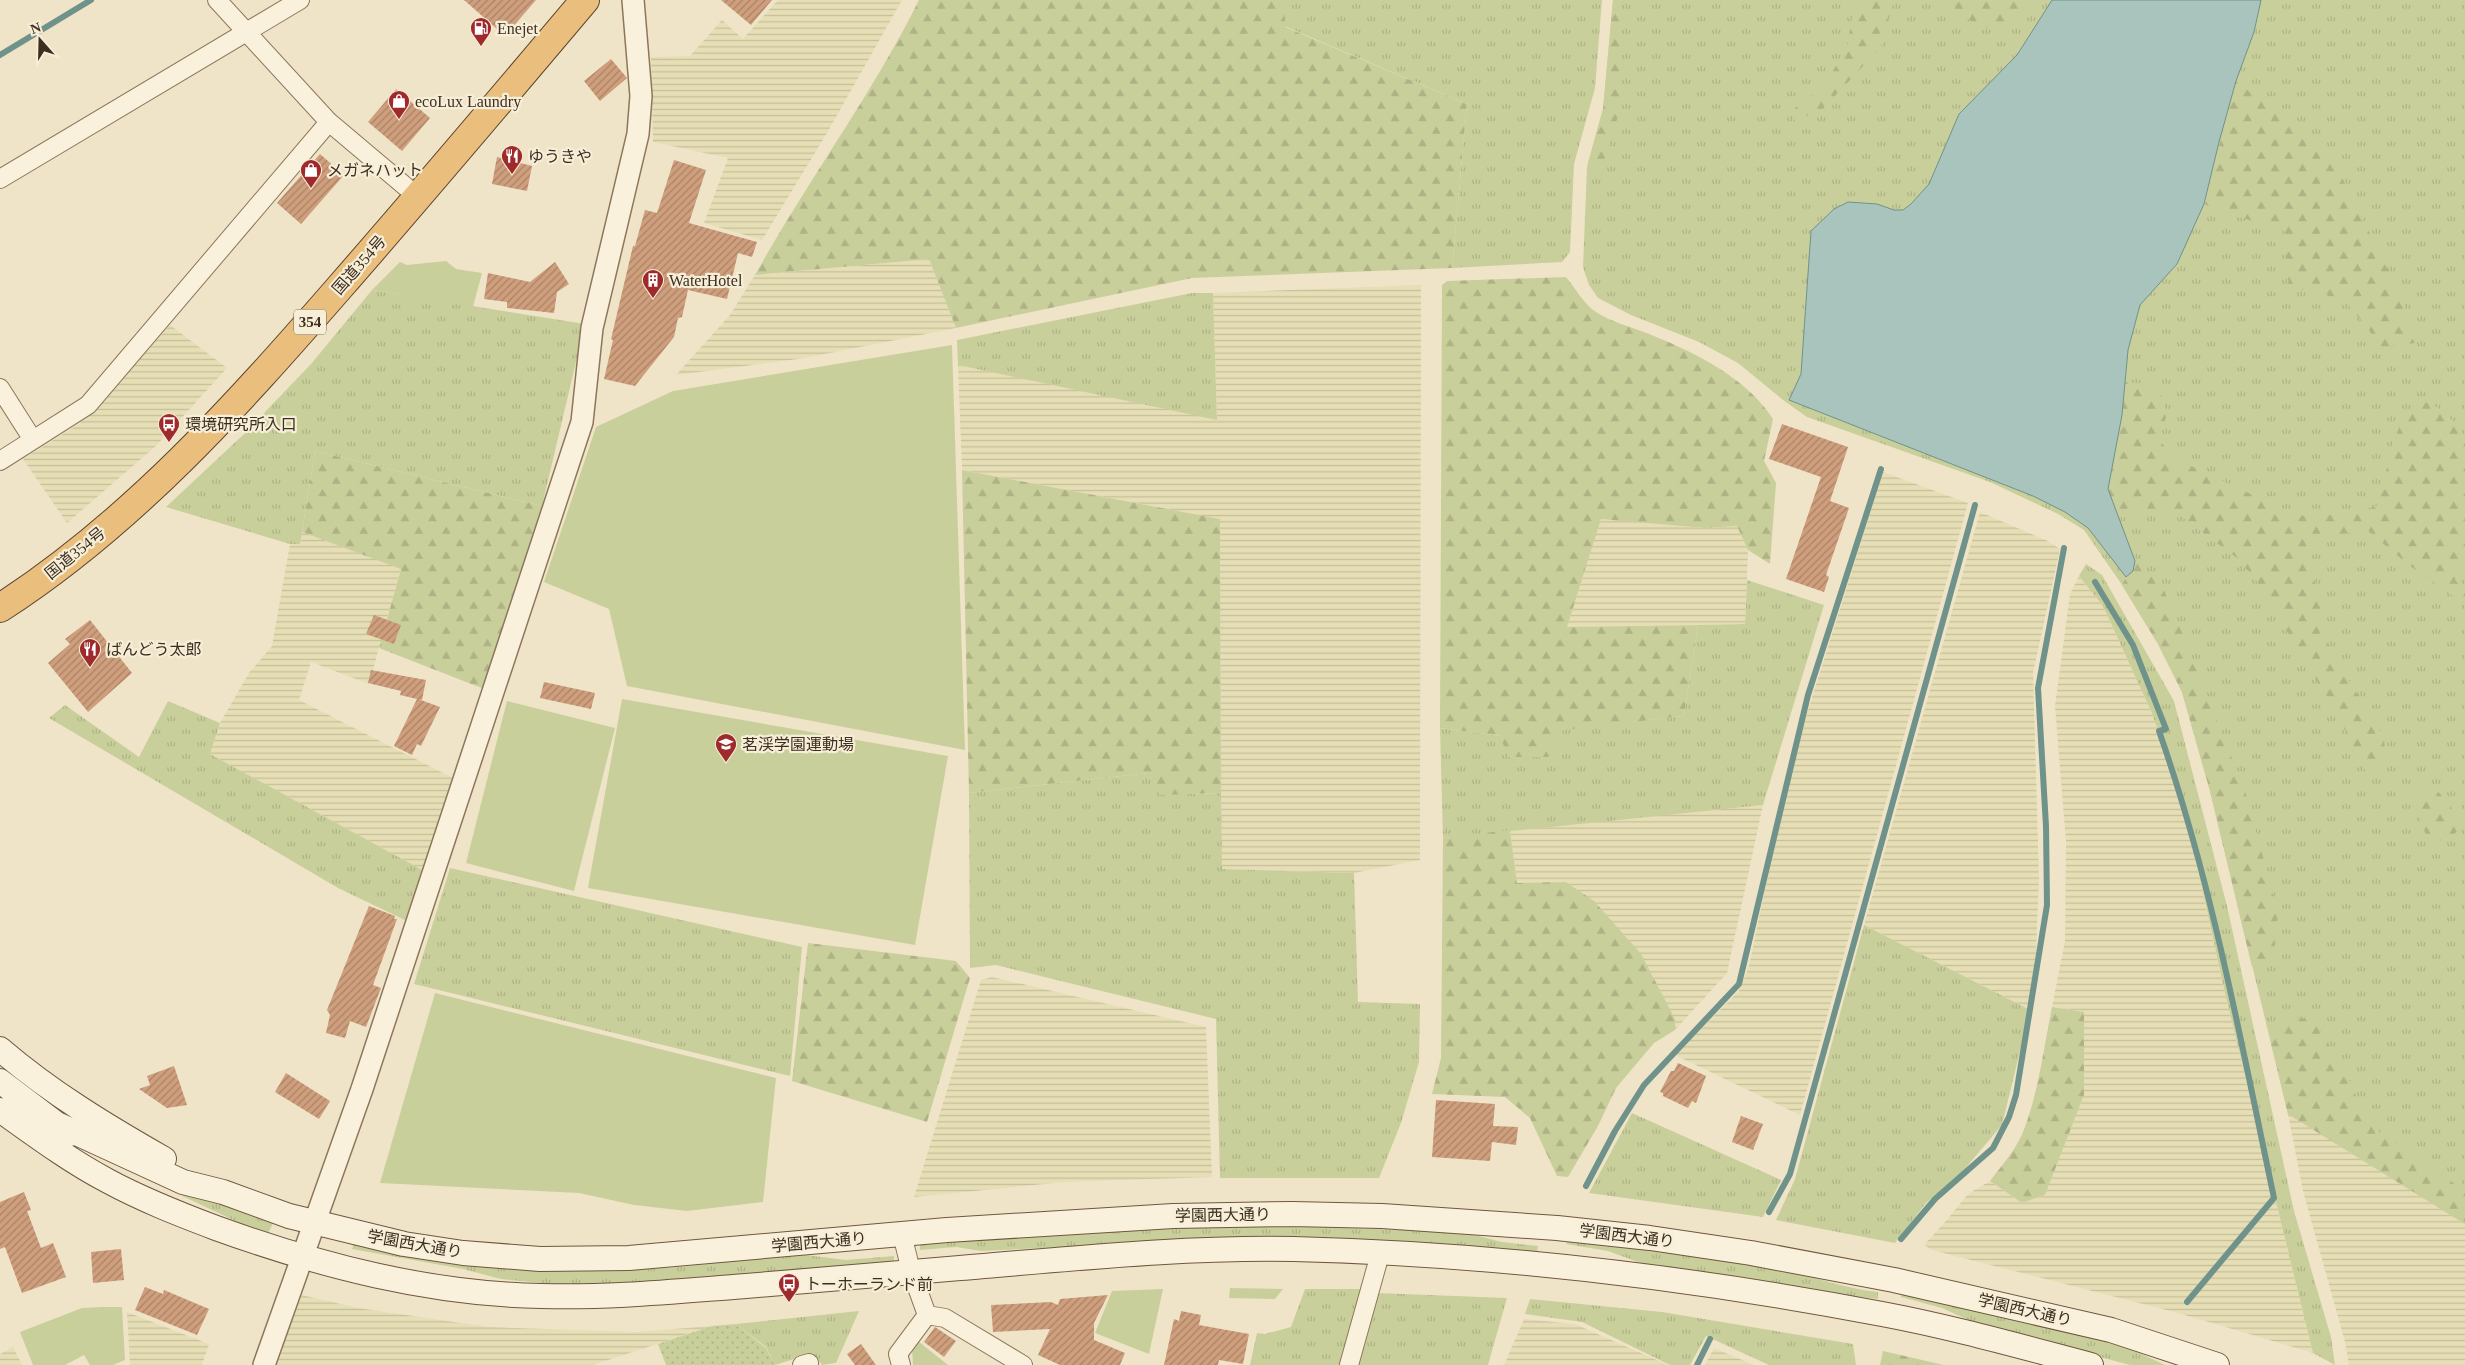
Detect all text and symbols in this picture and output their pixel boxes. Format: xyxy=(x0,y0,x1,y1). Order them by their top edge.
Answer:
north arrow xyxy=(15,15,65,65)
fuel station icon: Enejet xyxy=(469,16,493,47)
text: N xyxy=(28,19,43,37)
place label: Enejet xyxy=(497,20,538,38)
shop icon: ecoLux Laundry xyxy=(387,89,411,120)
place label: ecoLux Laundry xyxy=(415,93,521,111)
restaurant icon: ゆうきや xyxy=(500,144,524,175)
place label: ゆうきや xyxy=(528,148,592,165)
shop icon: メガネハット xyxy=(299,158,323,189)
place label: メガネハット xyxy=(327,162,423,179)
street label: 国道354号 xyxy=(329,232,389,298)
building icon: WaterHotel xyxy=(641,268,665,299)
place label: WaterHotel xyxy=(669,272,743,289)
road number: 354 xyxy=(294,310,326,334)
bus stop icon: 環境研究所入口 xyxy=(157,412,181,443)
place label: 環境研究所入口 xyxy=(185,416,297,433)
street label: 国道354号 xyxy=(42,524,108,582)
restaurant icon: ばんどう太郎 xyxy=(78,637,102,668)
place label: ばんどう太郎 xyxy=(106,641,202,658)
school or university icon: 茗渓学園運動場 xyxy=(714,732,738,763)
place label: 茗渓学園運動場 xyxy=(742,736,854,753)
street label: 学園西大通り xyxy=(1175,1206,1271,1224)
street label: 学園西大通り xyxy=(1578,1222,1676,1250)
street label: 学園西大通り xyxy=(366,1227,464,1261)
street label: 学園西大通り xyxy=(770,1229,868,1255)
bus stop icon: トーホーランド前 xyxy=(777,1272,801,1303)
place label: トーホーランド前 xyxy=(805,1276,933,1293)
street label: 学園西大通り xyxy=(1976,1291,2074,1329)

